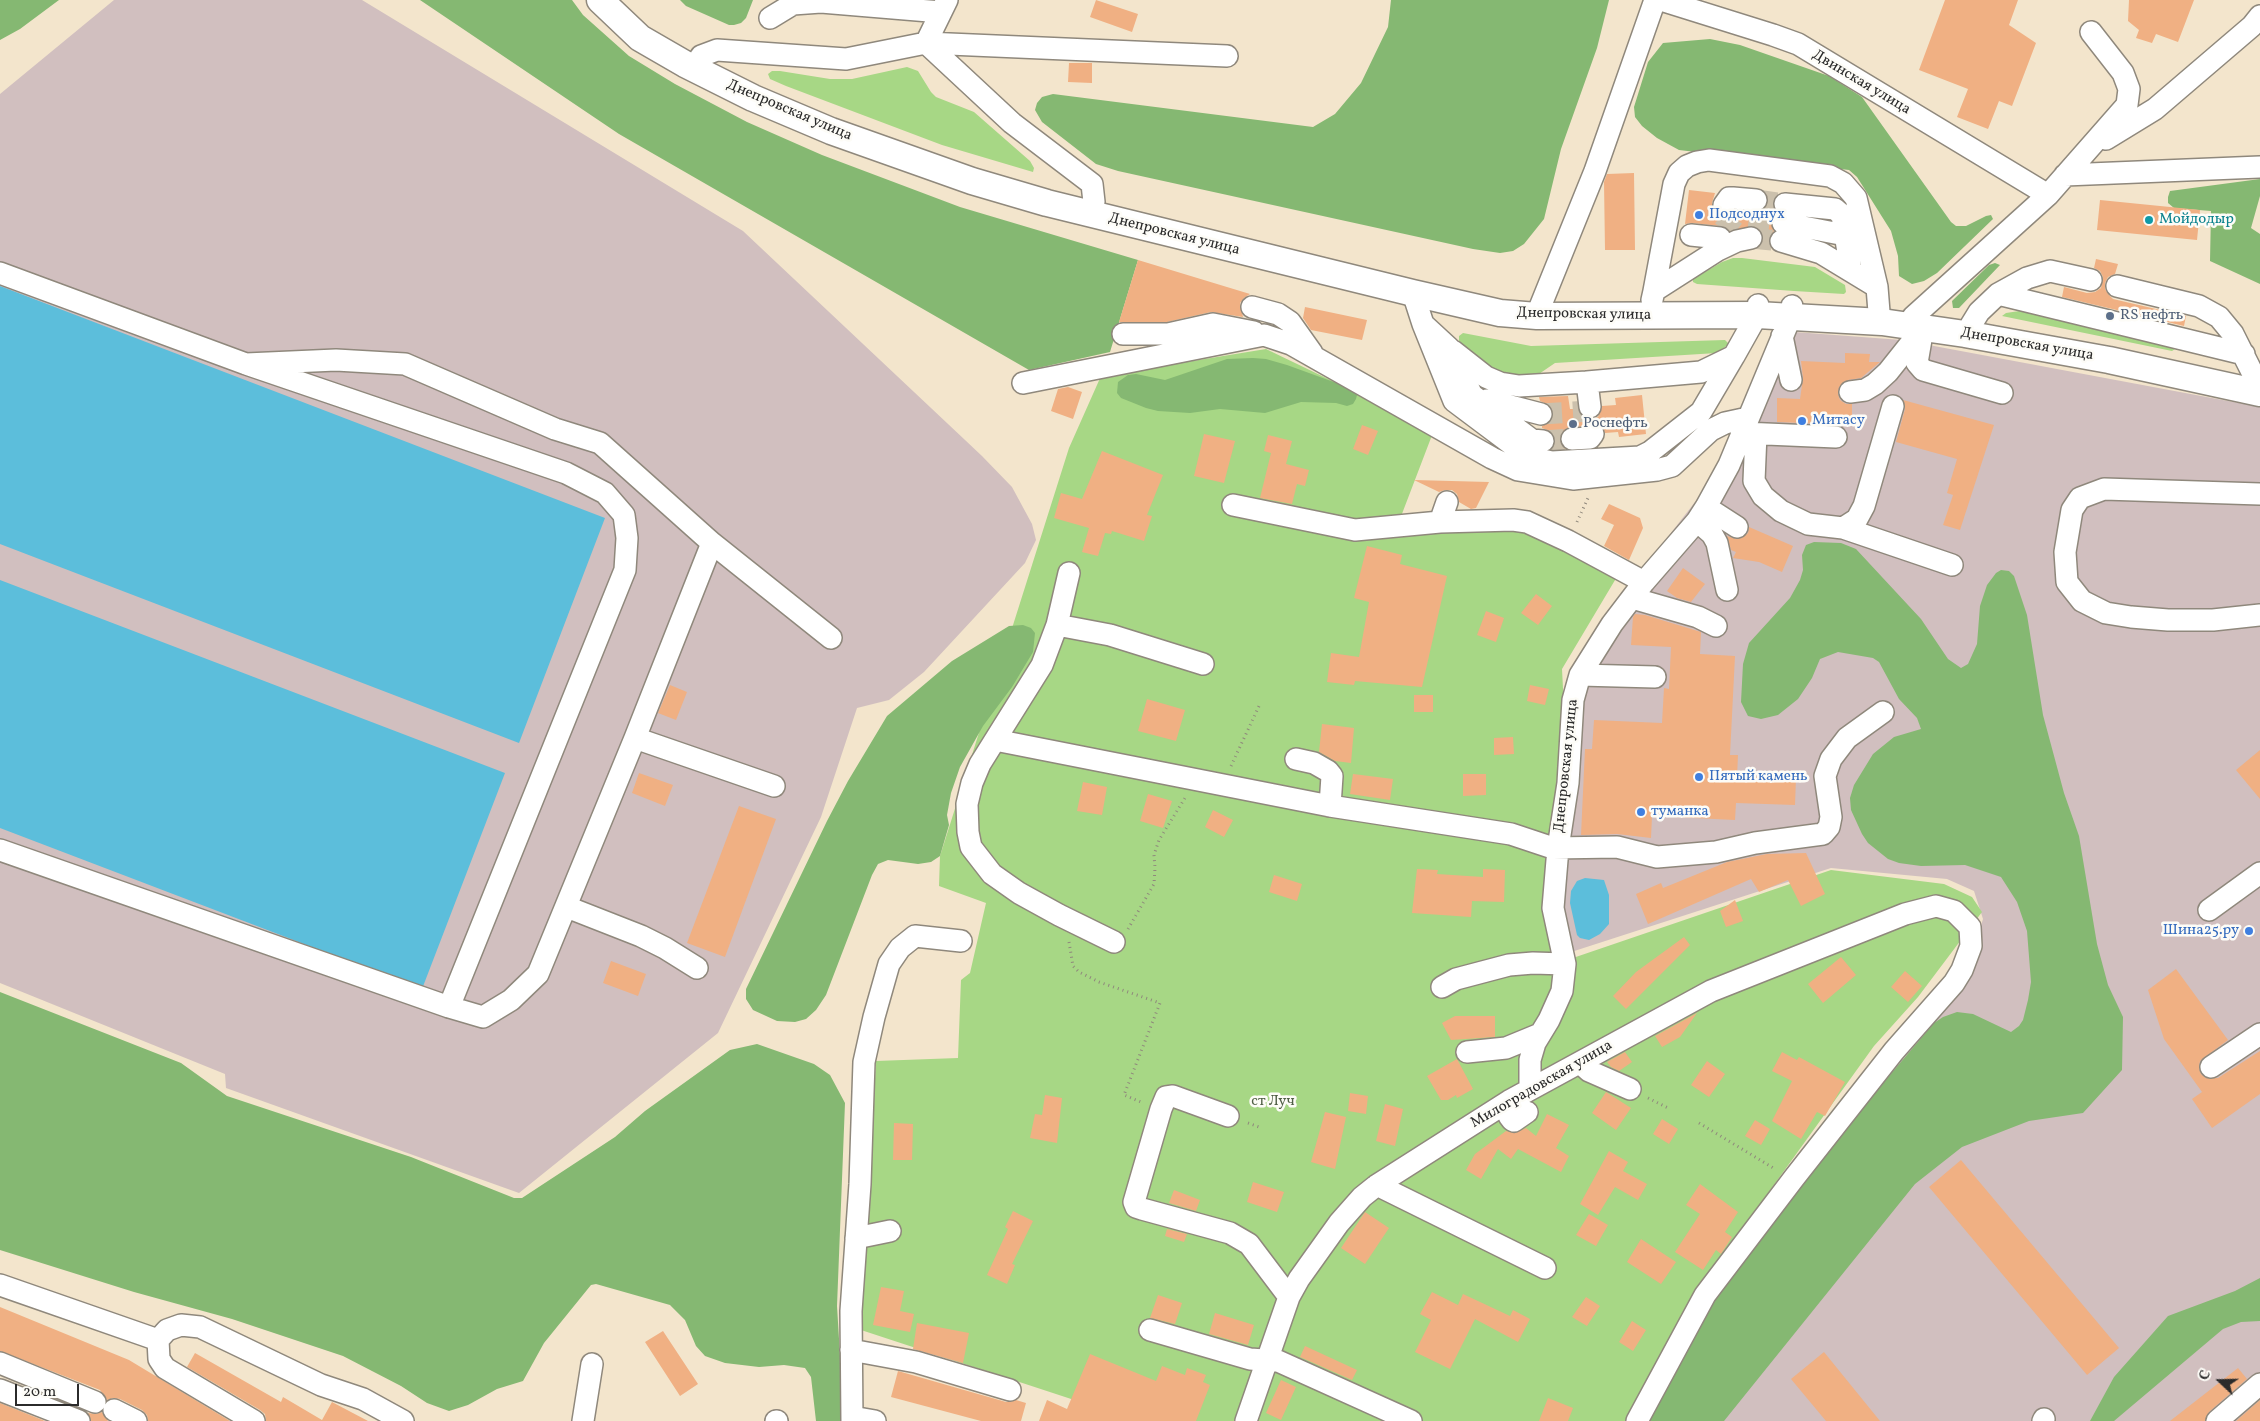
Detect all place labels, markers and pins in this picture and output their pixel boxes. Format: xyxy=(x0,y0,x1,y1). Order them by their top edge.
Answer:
place label: Подсоднух xyxy=(1709,206,1785,224)
marker: Подсоднух xyxy=(1693,209,1705,221)
place label: Мойдодыр xyxy=(2159,211,2234,229)
marker: Мойдодыр xyxy=(2143,214,2155,226)
place label: RS нефть xyxy=(2120,307,2183,325)
marker: RS нефть xyxy=(2104,310,2116,322)
place label: Митасу xyxy=(1812,412,1865,430)
place label: Роснефть xyxy=(1583,415,1648,433)
marker: Митасу xyxy=(1796,415,1808,427)
marker: Роснефть xyxy=(1567,418,1579,430)
place label: Пятый камень xyxy=(1709,768,1808,786)
marker: Пятый камень xyxy=(1693,771,1705,783)
place label: туманка xyxy=(1651,803,1709,821)
marker: туманка xyxy=(1635,806,1647,818)
place label: Шина25.ру xyxy=(2163,922,2239,940)
marker: Шина25.ру xyxy=(2243,925,2255,937)

